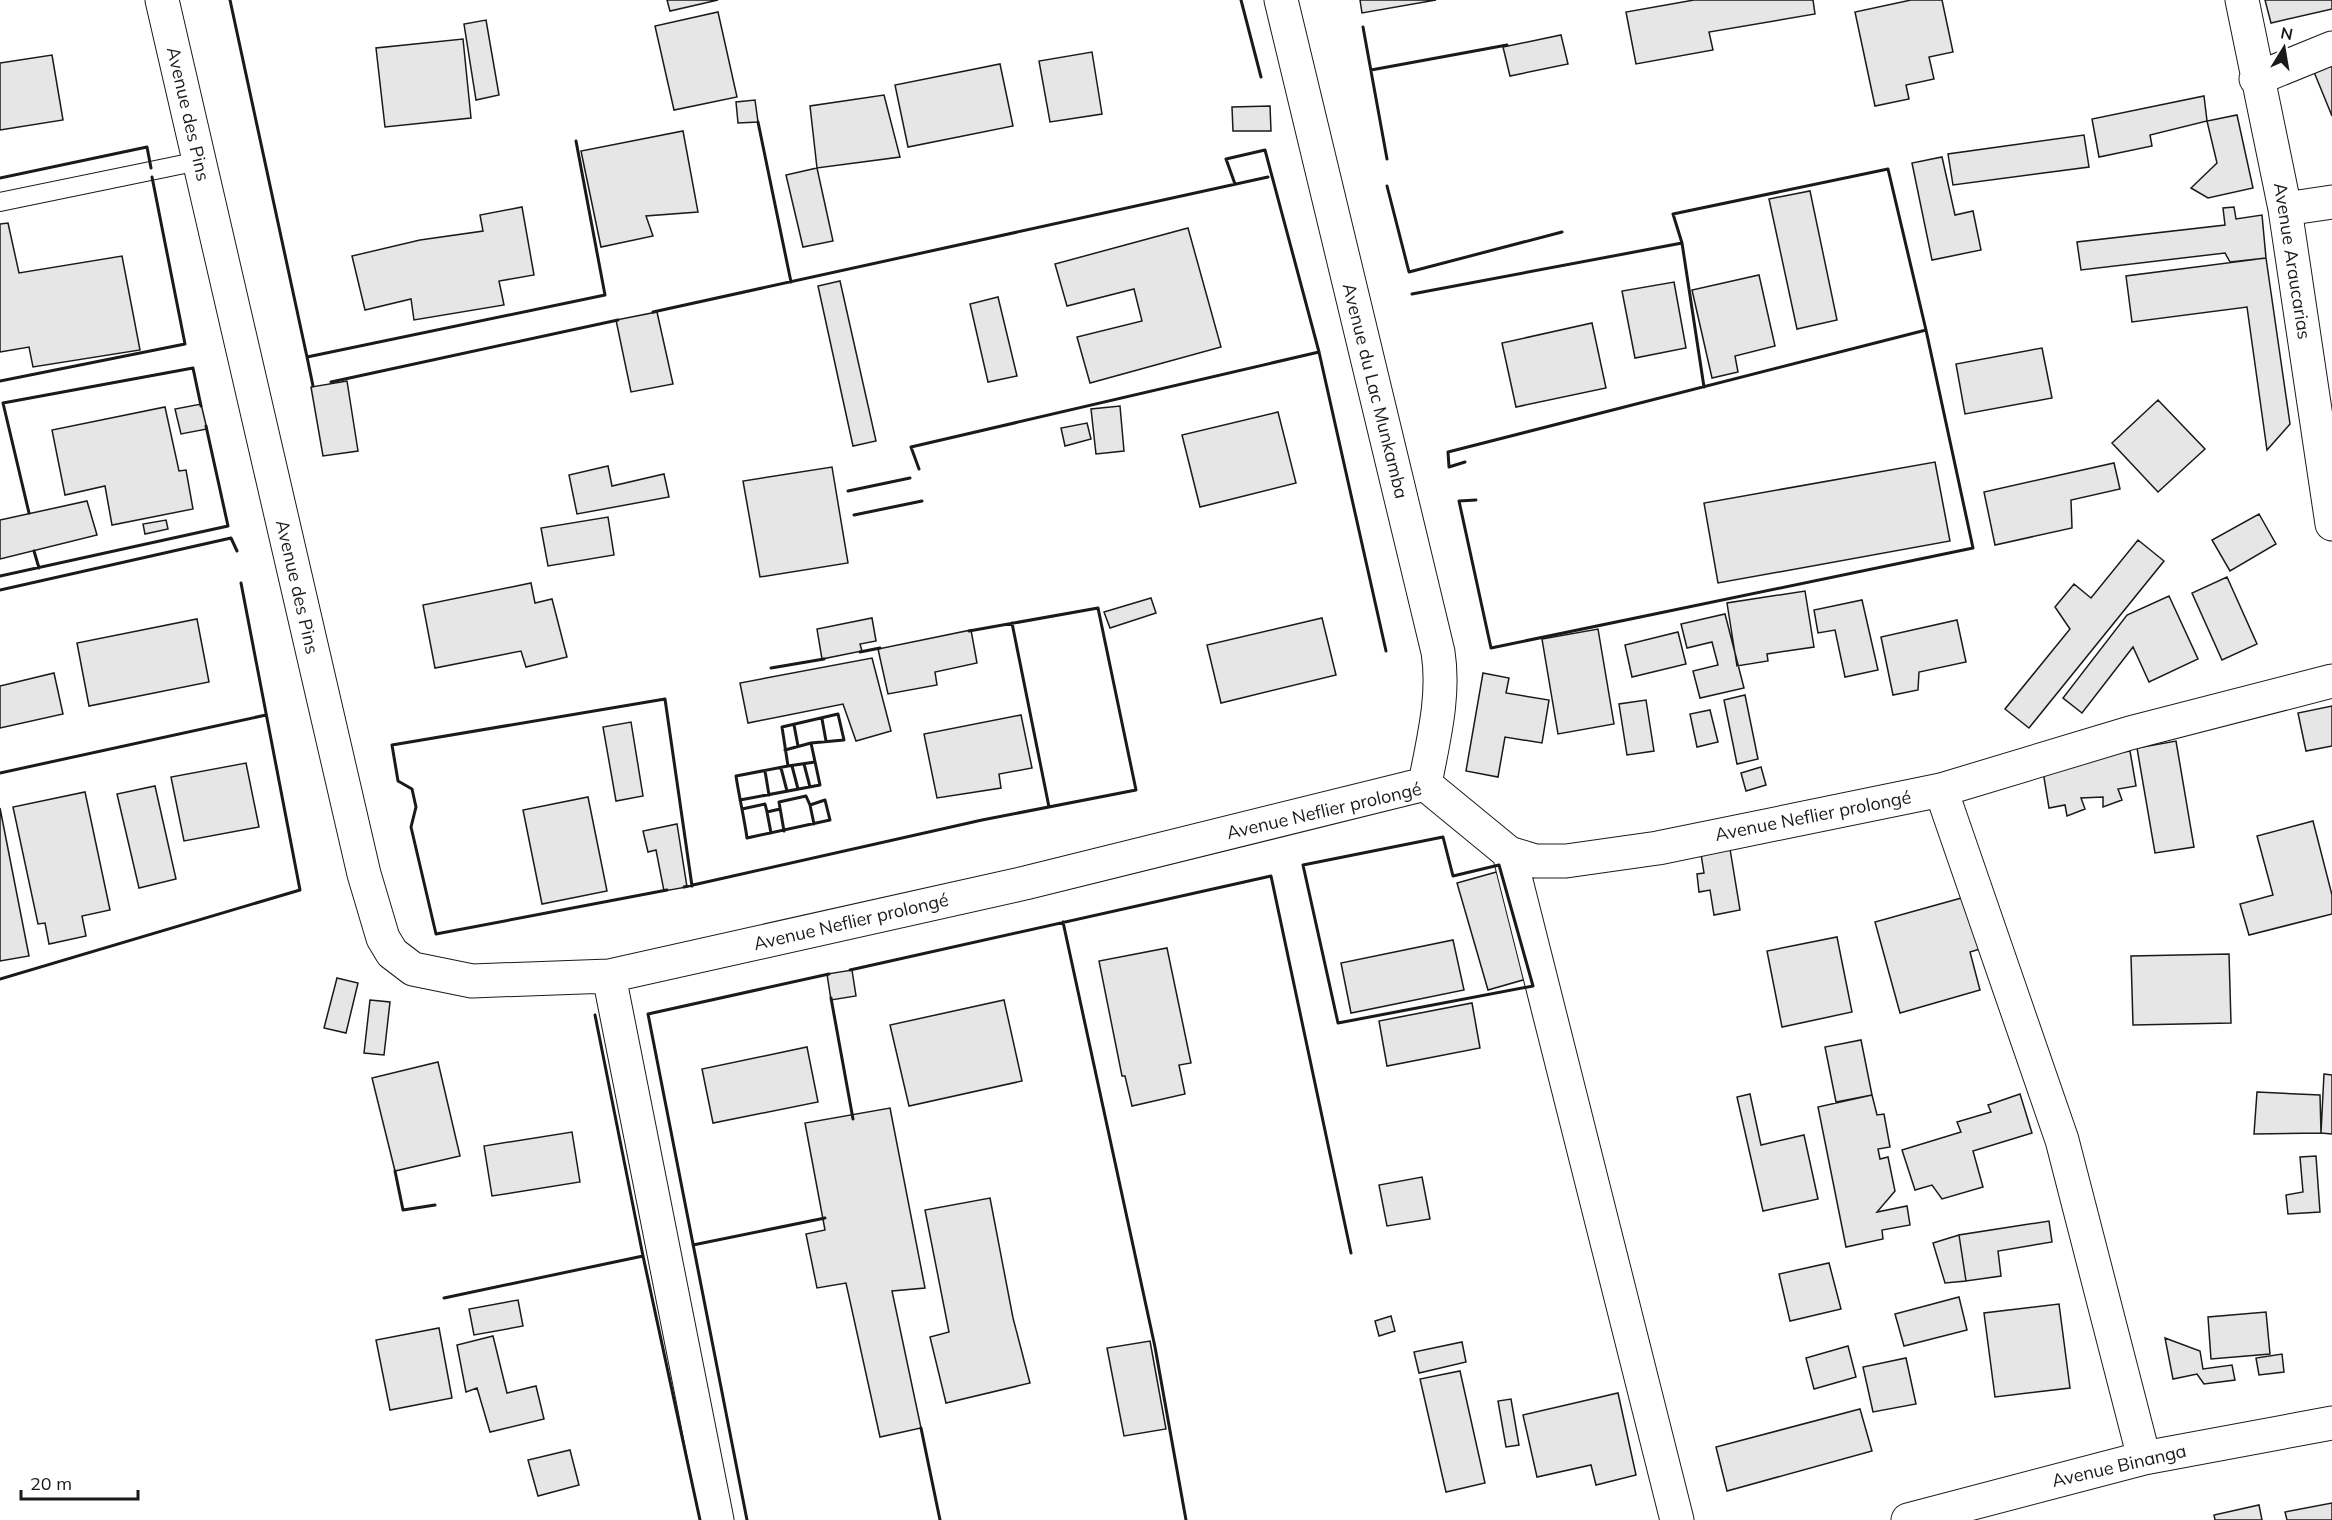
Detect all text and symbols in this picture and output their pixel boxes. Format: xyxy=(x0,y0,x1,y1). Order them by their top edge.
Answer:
north arrow xyxy=(2254,18,2314,78)
text: N xyxy=(2279,22,2295,44)
street label: Avenue des Pins xyxy=(162,45,215,183)
street label: Avenue Araucarias xyxy=(2269,181,2316,341)
street label: Avenue du Lac Munkamba xyxy=(1338,281,1413,501)
street label: Avenue des Pins xyxy=(271,518,324,656)
street label: Avenue Neflier prolongé xyxy=(1224,777,1424,844)
street label: Avenue Neflier prolongé xyxy=(1713,785,1913,846)
street label: Avenue Neflier prolongé xyxy=(751,888,951,955)
street label: Avenue Binanga xyxy=(2049,1439,2188,1492)
scale bar xyxy=(21,1463,138,1501)
text: 20 m xyxy=(30,1472,72,1495)

